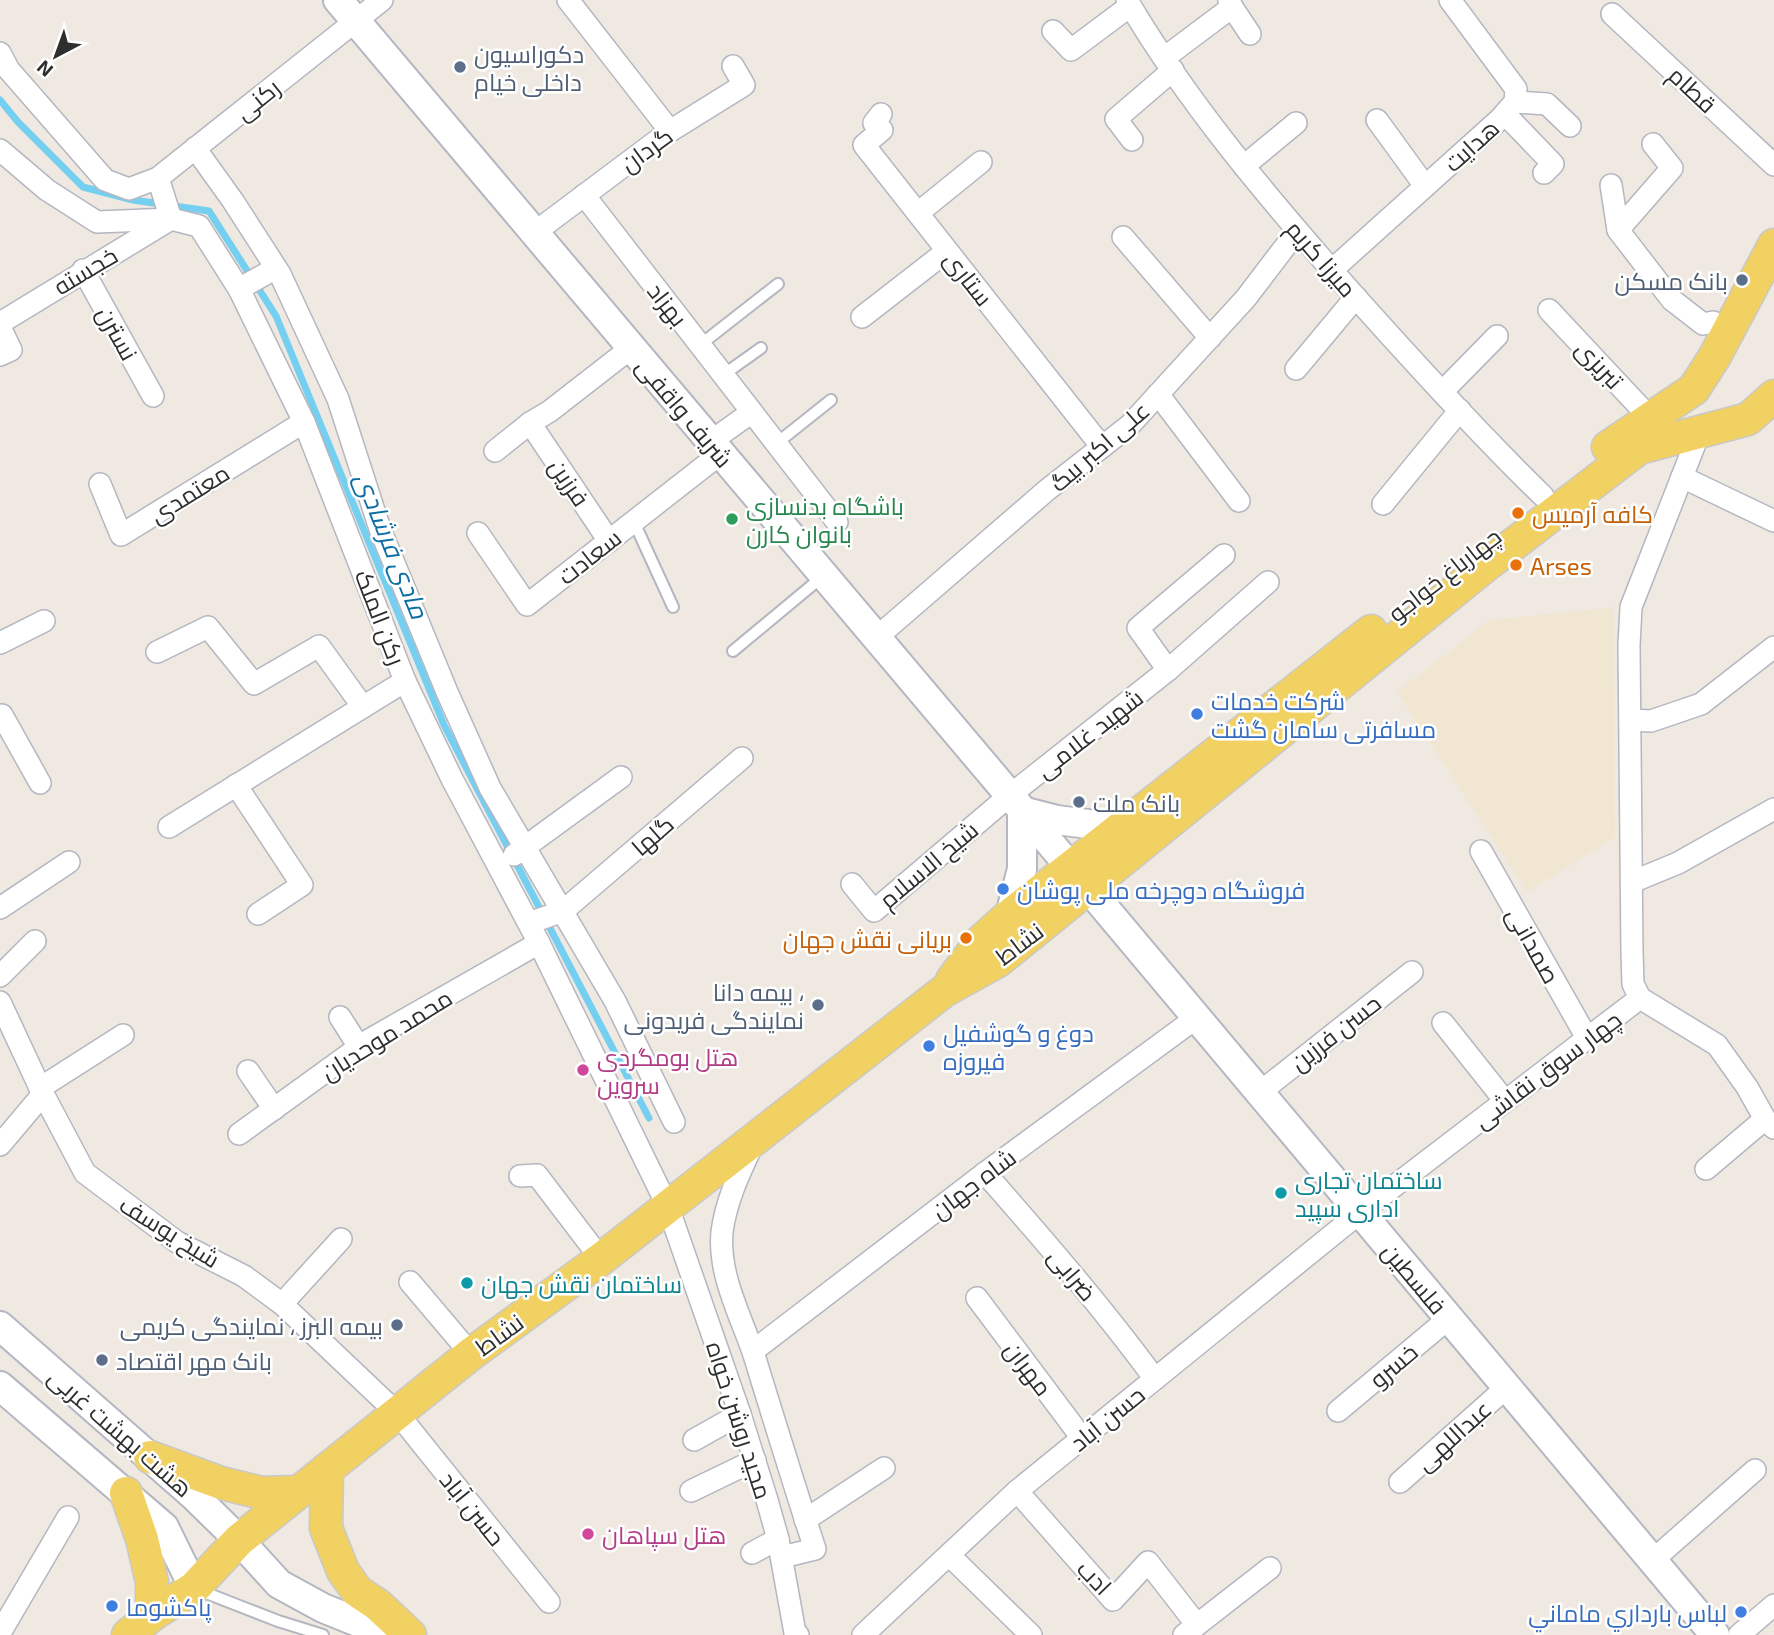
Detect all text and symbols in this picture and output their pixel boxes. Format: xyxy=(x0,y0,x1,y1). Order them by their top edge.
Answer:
north arrow xyxy=(21,21,91,91)
place label: دکوراسیون داخلی خیام xyxy=(474,39,584,99)
text: N xyxy=(32,56,57,82)
marker: دکوراسیون داخلی خیام xyxy=(452,59,468,75)
street label: قطام xyxy=(1661,60,1723,120)
street label: رکنی xyxy=(229,72,286,127)
street label: هدایت xyxy=(1437,113,1505,177)
street label: گردان xyxy=(614,120,678,178)
street label: میرزا کریم xyxy=(1279,214,1363,304)
street label: خجسته xyxy=(48,240,122,300)
street label: ستاری xyxy=(938,245,999,312)
place label: بانک مسکن xyxy=(1615,266,1728,296)
marker: بانک مسکن xyxy=(1734,272,1750,288)
street label: بهزاد xyxy=(641,276,694,332)
street label: نسترن xyxy=(91,301,145,366)
street label: تبریزی xyxy=(1570,334,1630,395)
street label: شریف واقفی xyxy=(630,351,739,473)
street label: علی اکبر بیگ xyxy=(1043,395,1155,498)
street label: فرزین xyxy=(543,453,596,512)
street label: معتمدی xyxy=(144,457,235,530)
water label: مادی فرشادی xyxy=(348,468,436,624)
place label: باشگاه بدنسازی بانوان کارن xyxy=(746,491,904,549)
place label: کافه آرمیس xyxy=(1532,499,1653,529)
marker: کافه آرمیس xyxy=(1510,505,1526,521)
marker: باشگاه بدنسازی بانوان کارن xyxy=(724,511,740,527)
street label: چهارباغ خواجو xyxy=(1382,521,1508,629)
street label: سعادت xyxy=(551,522,627,590)
place label: Arses xyxy=(1530,551,1592,580)
marker: Arses xyxy=(1508,557,1524,573)
street label: رکن الملک xyxy=(349,565,412,669)
street label: شهید غلامی xyxy=(1030,682,1149,785)
place label: شرکت خدمات مسافرتی سامان گشت xyxy=(1211,686,1436,744)
marker: شرکت خدمات مسافرتی سامان گشت xyxy=(1189,706,1205,722)
place label: بانک ملت xyxy=(1093,788,1180,817)
marker: بانک ملت xyxy=(1071,794,1087,810)
street label: گلها xyxy=(625,809,680,862)
street label: شیخ الاسلام xyxy=(873,814,985,916)
place label: فروشگاه دوچرخه ملی پوشان xyxy=(1017,875,1305,907)
marker: فروشگاه دوچرخه ملی پوشان xyxy=(995,881,1011,897)
street label: صمدانی xyxy=(1500,902,1567,989)
street label: نشاط xyxy=(989,916,1049,970)
place label: بریانی نقش جهان xyxy=(783,924,952,954)
marker: بریانی نقش جهان xyxy=(958,930,974,946)
place label: بیمه دانا ، نمایندگی فریدونی xyxy=(624,977,804,1035)
street label: محمد موحدیان xyxy=(315,982,457,1087)
street label: حسن فرزین xyxy=(1284,988,1387,1077)
marker: بیمه دانا ، نمایندگی فریدونی xyxy=(810,997,826,1013)
street label: چهار سوق نقاشی xyxy=(1467,1004,1628,1136)
place label: دوغ و گوشفیل فیروزه xyxy=(943,1018,1094,1075)
marker: دوغ و گوشفیل فیروزه xyxy=(921,1038,937,1054)
place label: هتل بومگردی سروین xyxy=(597,1042,738,1100)
marker: هتل بومگردی سروین xyxy=(575,1062,591,1078)
street label: شاه جهان xyxy=(925,1142,1022,1225)
place label: ساختمان تجاری اداری سپید xyxy=(1295,1165,1443,1224)
marker: ساختمان تجاری اداری سپید xyxy=(1273,1185,1289,1201)
street label: شیخ یوسف xyxy=(113,1189,226,1276)
street label: فلسطین xyxy=(1376,1236,1453,1320)
street label: ضرابی xyxy=(1042,1242,1103,1307)
place label: ساختمان نقش جهان xyxy=(481,1269,682,1299)
marker: ساختمان نقش جهان xyxy=(459,1275,475,1291)
street label: نشاط xyxy=(469,1307,529,1361)
place label: بیمه البرز ، نمایندگی کریمی xyxy=(120,1311,383,1341)
marker: بیمه البرز ، نمایندگی کریمی xyxy=(389,1317,405,1333)
street label: مهران xyxy=(998,1335,1059,1402)
street label: خسرو xyxy=(1363,1337,1423,1393)
street label: مجید روشن خواه xyxy=(700,1338,779,1503)
place label: بانک مهر اقتصاد xyxy=(116,1346,272,1376)
marker: بانک مهر اقتصاد xyxy=(94,1352,110,1368)
street label: هشت بهشت غربی xyxy=(42,1361,199,1503)
street label: حسن آباد xyxy=(1064,1379,1151,1457)
street label: عبداللهی xyxy=(1409,1394,1497,1477)
street label: حسن آباد xyxy=(434,1465,512,1552)
place label: هتل سپاهان xyxy=(602,1520,726,1551)
marker: هتل سپاهان xyxy=(580,1526,596,1542)
street label: ادب xyxy=(1072,1554,1118,1600)
place label: پاکشوما xyxy=(126,1592,212,1624)
marker: پاکشوما xyxy=(104,1598,120,1614)
place label: لباس بارداري ماماني xyxy=(1528,1598,1727,1633)
marker: لباس بارداري ماماني xyxy=(1733,1604,1749,1620)

